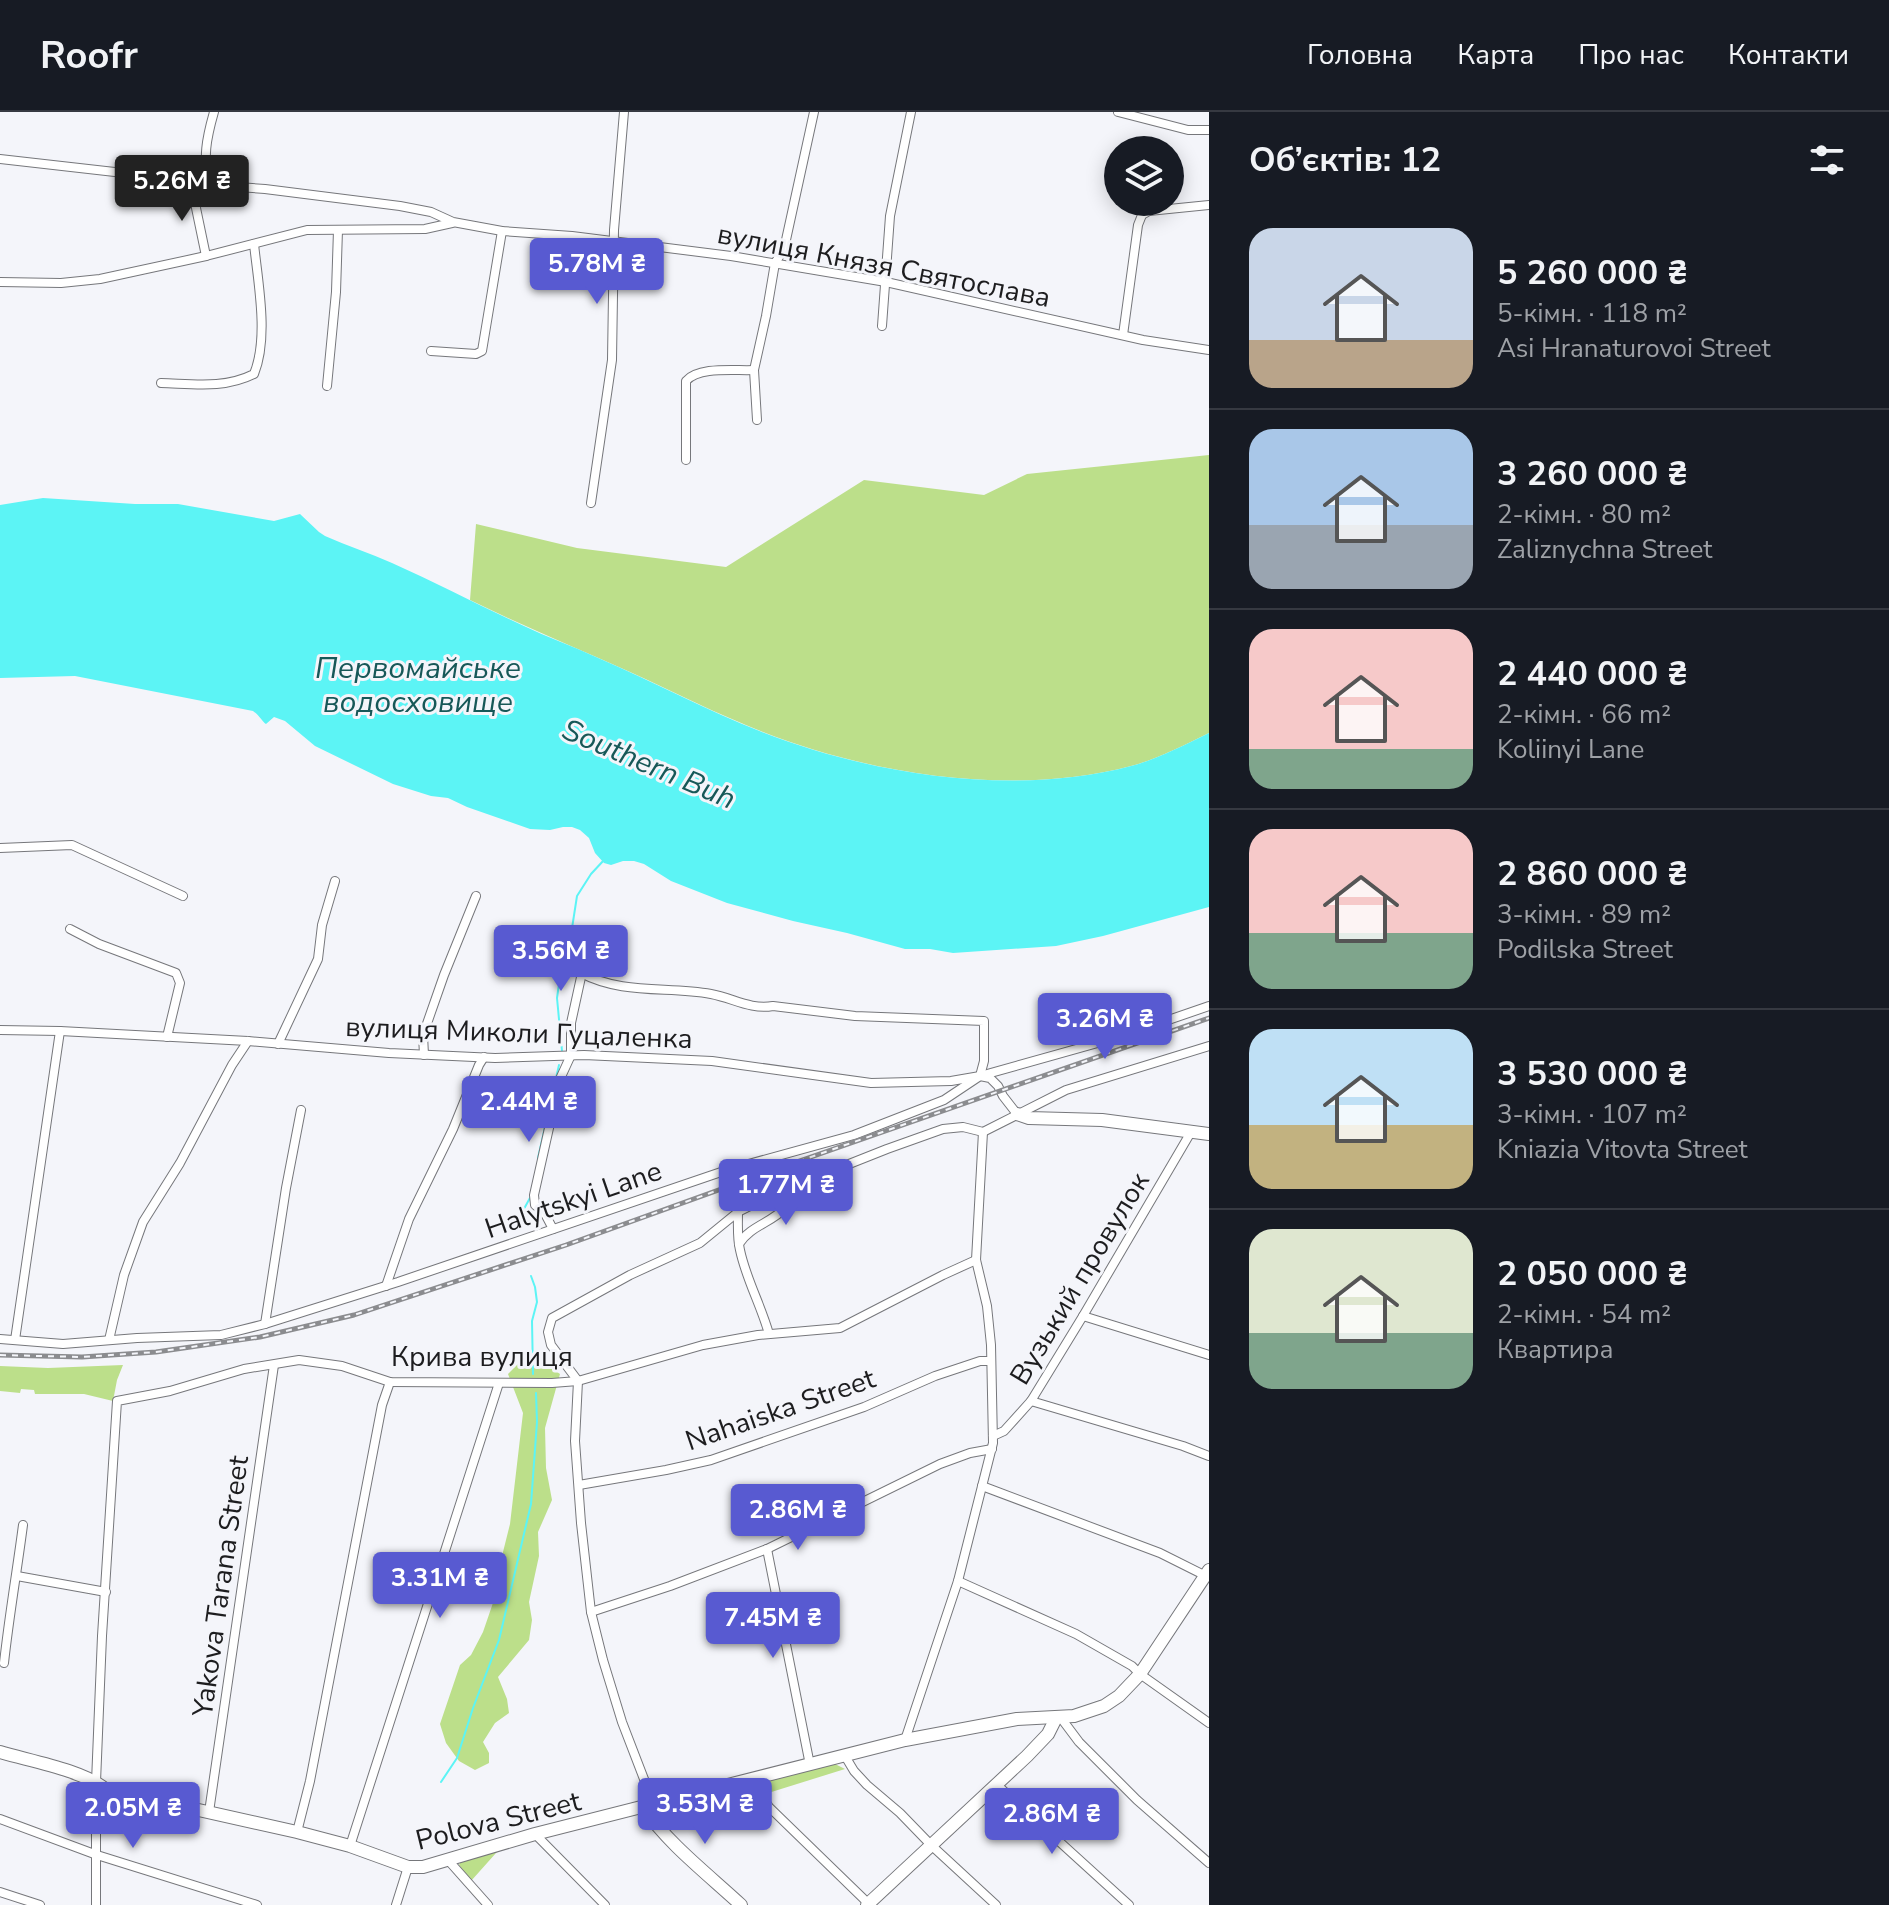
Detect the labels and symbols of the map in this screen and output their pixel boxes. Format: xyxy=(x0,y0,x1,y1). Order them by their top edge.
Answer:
pin: 5.26M ₴ xyxy=(108,155,256,223)
street label: вулиця Князя Святослава xyxy=(714,215,1054,317)
pin: 5.78M ₴ xyxy=(523,238,671,306)
water label: Первомайське водосховище xyxy=(315,648,521,723)
water label: Southern Buh xyxy=(556,709,742,819)
pin: 3.56M ₴ xyxy=(487,925,635,993)
pin: 3.26M ₴ xyxy=(1031,993,1179,1061)
street label: вулиця Миколи Гуцаленка xyxy=(345,1008,693,1058)
pin: 2.44M ₴ xyxy=(455,1076,603,1144)
street label: Halytskyi Lane xyxy=(480,1152,667,1248)
pin: 1.77M ₴ xyxy=(712,1159,860,1227)
street label: Вузький провулок xyxy=(1001,1165,1159,1392)
street label: Крива вулиця xyxy=(391,1338,573,1376)
street label: Nahaiska Street xyxy=(680,1360,881,1460)
street label: Yakova Tarana Street xyxy=(184,1453,258,1720)
pin: 2.86M ₴ xyxy=(724,1484,872,1552)
pin: 3.31M ₴ xyxy=(366,1552,514,1620)
pin: 7.45M ₴ xyxy=(699,1592,847,1660)
pin: 3.53M ₴ xyxy=(631,1778,779,1846)
pin: 2.05M ₴ xyxy=(59,1782,207,1850)
street label: Polova Street xyxy=(412,1782,585,1860)
pin: 2.86M ₴ xyxy=(978,1788,1126,1856)

